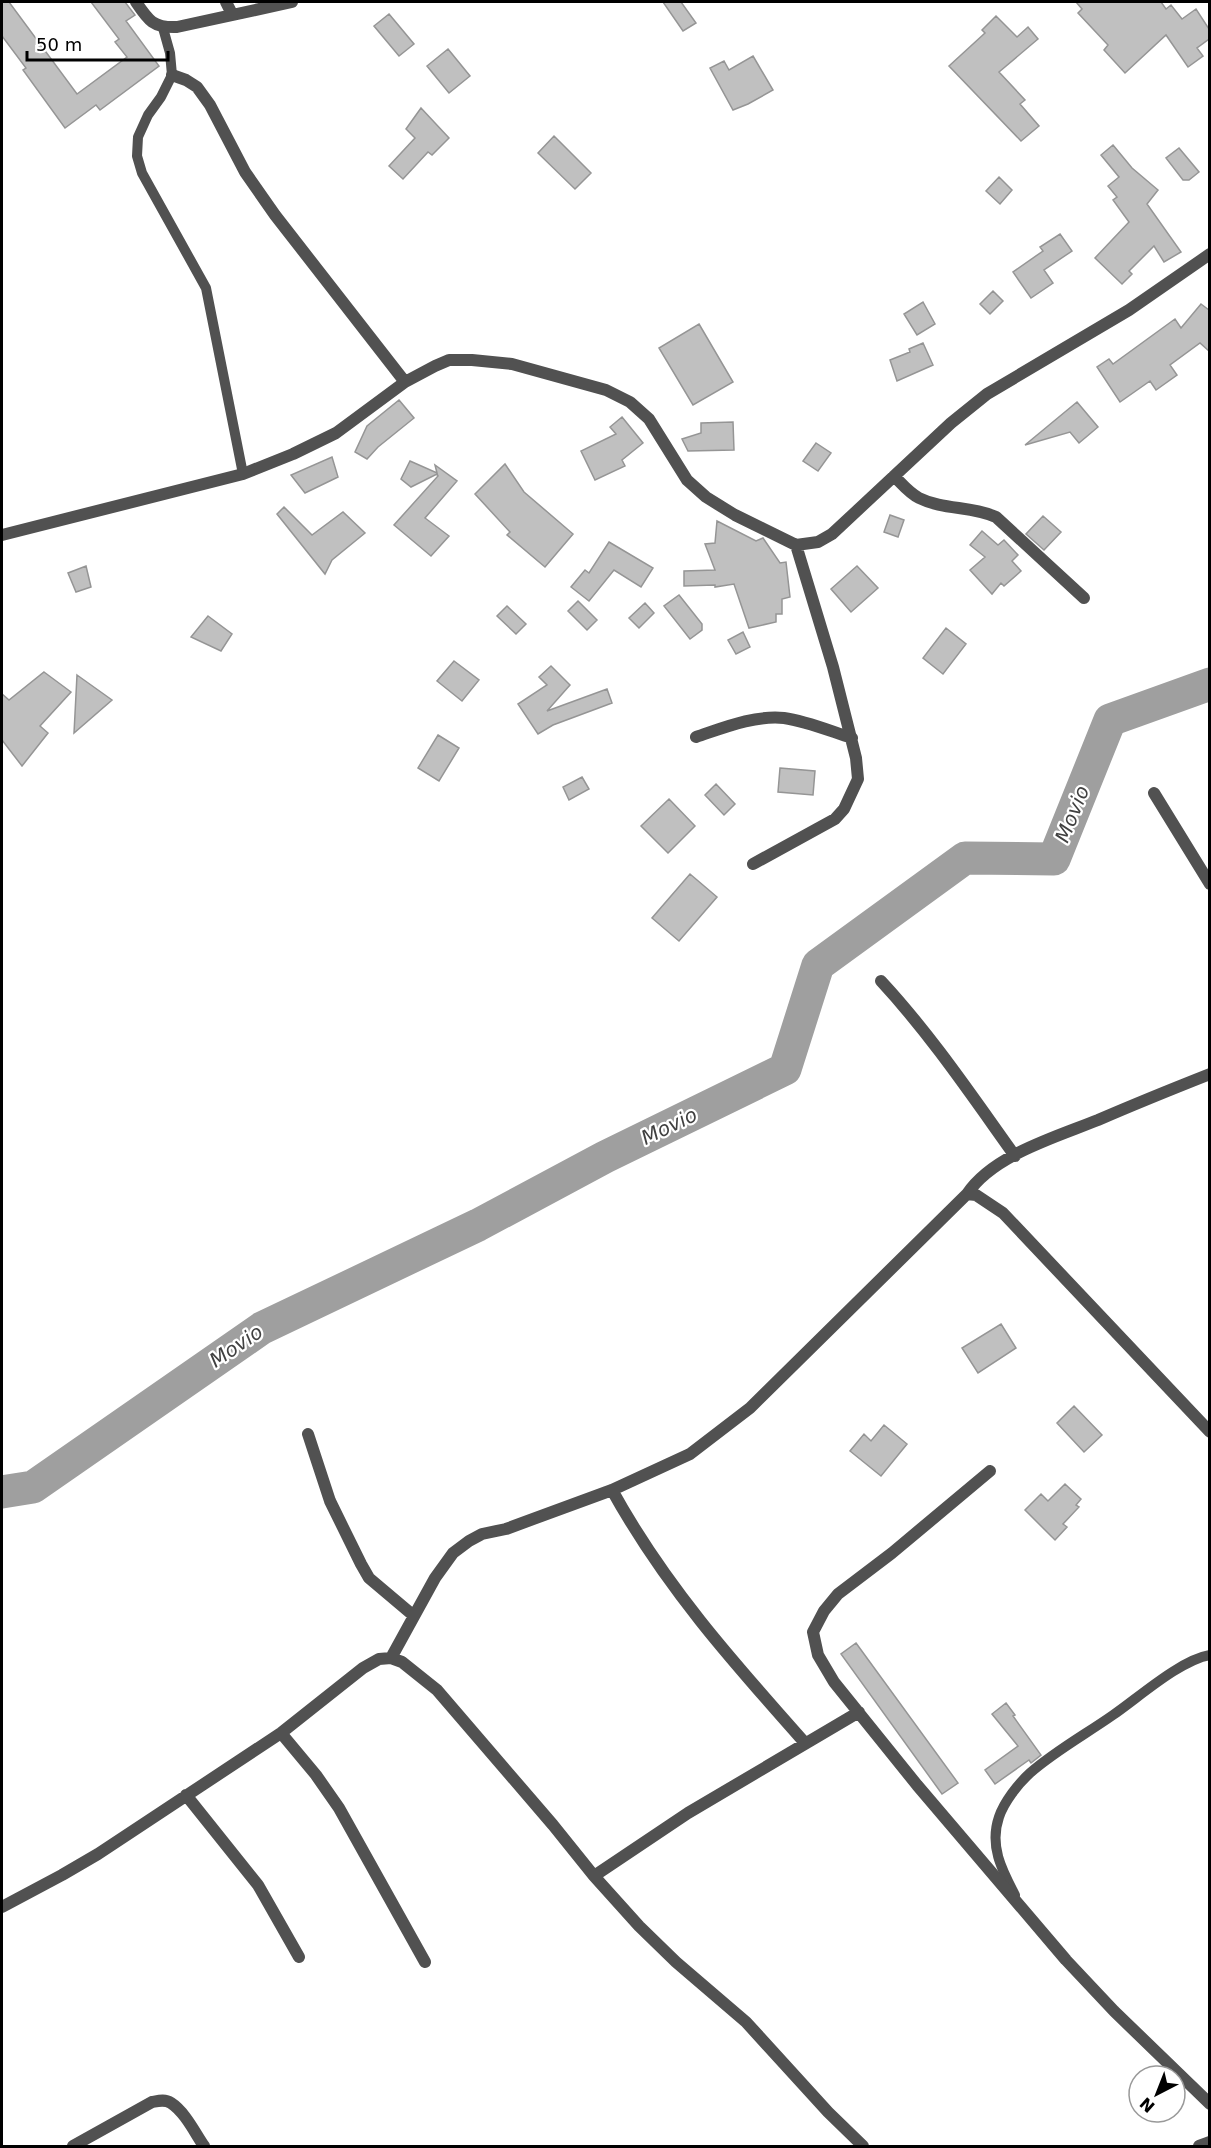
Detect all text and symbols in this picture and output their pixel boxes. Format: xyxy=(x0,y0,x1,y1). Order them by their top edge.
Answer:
scale bar xyxy=(27,24,168,62)
text: 50 m xyxy=(36,34,82,55)
water label: Movio xyxy=(1050,782,1094,846)
water label: Movio xyxy=(637,1102,701,1150)
water label: Movio xyxy=(205,1320,267,1372)
north arrow xyxy=(1127,2064,1187,2124)
text: N xyxy=(1136,2093,1159,2116)

